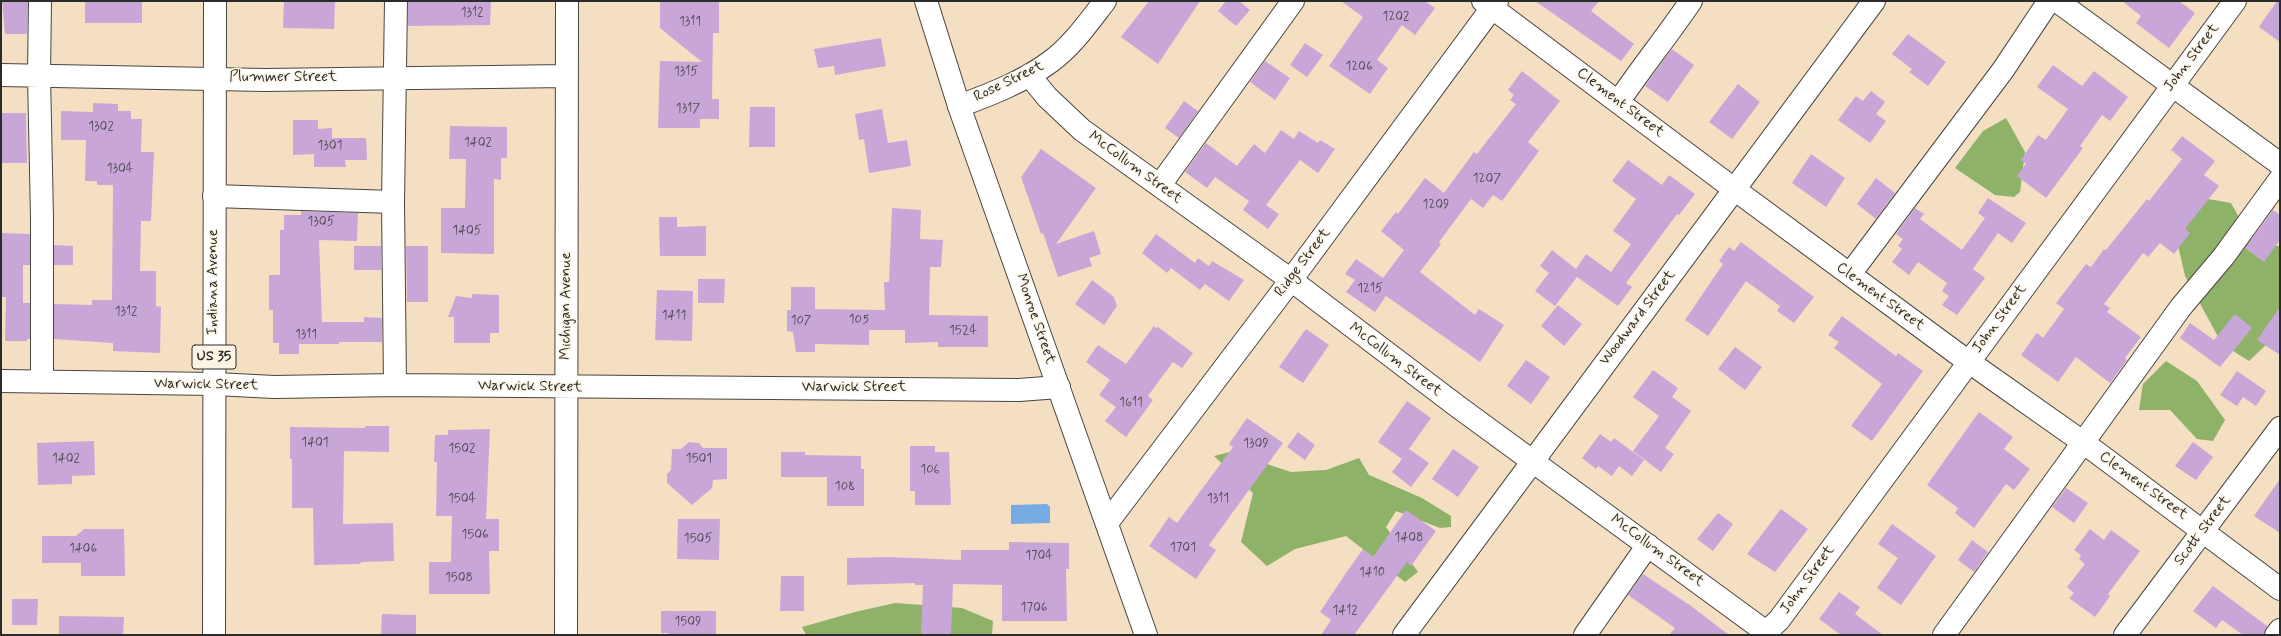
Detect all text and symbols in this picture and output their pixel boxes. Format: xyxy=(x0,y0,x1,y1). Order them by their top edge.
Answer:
house number: 1312 xyxy=(461,5,483,21)
house number: 1202 xyxy=(1383,9,1409,25)
house number: 1311 xyxy=(679,14,701,30)
street label: John Street xyxy=(2161,20,2223,96)
street label: Rose Street xyxy=(971,57,1047,107)
house number: 1206 xyxy=(1345,59,1373,75)
house number: 1315 xyxy=(674,64,698,80)
street label: Clement Street xyxy=(1573,64,1667,142)
street label: Plummer Street xyxy=(229,69,337,87)
house number: 1317 xyxy=(676,101,700,117)
house number: 1302 xyxy=(88,119,114,135)
street label: McCollum Street xyxy=(1085,128,1185,208)
house number: 1402 xyxy=(464,135,492,151)
house number: 1301 xyxy=(318,138,342,154)
house number: 1304 xyxy=(107,161,133,177)
house number: 1207 xyxy=(1473,171,1501,187)
house number: 1209 xyxy=(1423,197,1449,213)
house number: 1305 xyxy=(308,214,334,230)
house number: 1405 xyxy=(452,223,482,239)
street label: Ridge Street xyxy=(1271,225,1335,301)
street label: Indiana Avenue xyxy=(205,229,223,335)
street label: Michigan Avenue xyxy=(558,252,576,360)
street label: Clement Street xyxy=(1832,259,1928,335)
street label: Woodward Street xyxy=(1596,267,1680,369)
street label: Monroe Street xyxy=(1011,271,1059,367)
house number: 1215 xyxy=(1357,281,1383,297)
street label: John Street xyxy=(1969,281,2031,357)
house number: 1312 xyxy=(115,304,137,320)
house number: 1411 xyxy=(662,308,686,324)
house number: 105 xyxy=(849,312,869,328)
house number: 107 xyxy=(791,313,811,329)
street label: McCollum Street xyxy=(1345,319,1445,401)
house number: 1524 xyxy=(949,323,977,339)
house number: 1311 xyxy=(295,327,317,343)
road number: US 35 xyxy=(192,345,236,369)
street label: Warwick Street xyxy=(154,375,258,395)
street label: Warwick Street xyxy=(478,377,582,397)
street label: Warwick Street xyxy=(802,379,906,397)
house number: 1611 xyxy=(1119,395,1143,411)
house number: 1401 xyxy=(301,435,329,451)
house number: 1309 xyxy=(1243,436,1269,452)
house number: 1502 xyxy=(449,441,475,457)
street label: Clement Street xyxy=(2095,448,2191,524)
house number: 1402 xyxy=(52,451,80,467)
house number: 1501 xyxy=(686,451,712,467)
house number: 106 xyxy=(920,462,940,478)
house number: 108 xyxy=(835,479,855,495)
house number: 1504 xyxy=(448,491,476,507)
house number: 1311 xyxy=(1207,491,1229,507)
street label: Scott Street xyxy=(2171,492,2235,570)
street label: McCollum Street xyxy=(1607,511,1707,591)
house number: 1506 xyxy=(461,527,489,543)
house number: 1408 xyxy=(1395,530,1423,546)
house number: 1505 xyxy=(684,531,712,547)
house number: 1701 xyxy=(1170,540,1196,556)
house number: 1406 xyxy=(69,541,97,557)
street label: John Street xyxy=(1777,542,1839,618)
house number: 1704 xyxy=(1025,548,1053,564)
house number: 1410 xyxy=(1359,565,1385,581)
house number: 1508 xyxy=(445,570,473,586)
house number: 1706 xyxy=(1021,600,1047,616)
house number: 1412 xyxy=(1332,603,1358,619)
house number: 1509 xyxy=(675,614,701,630)

